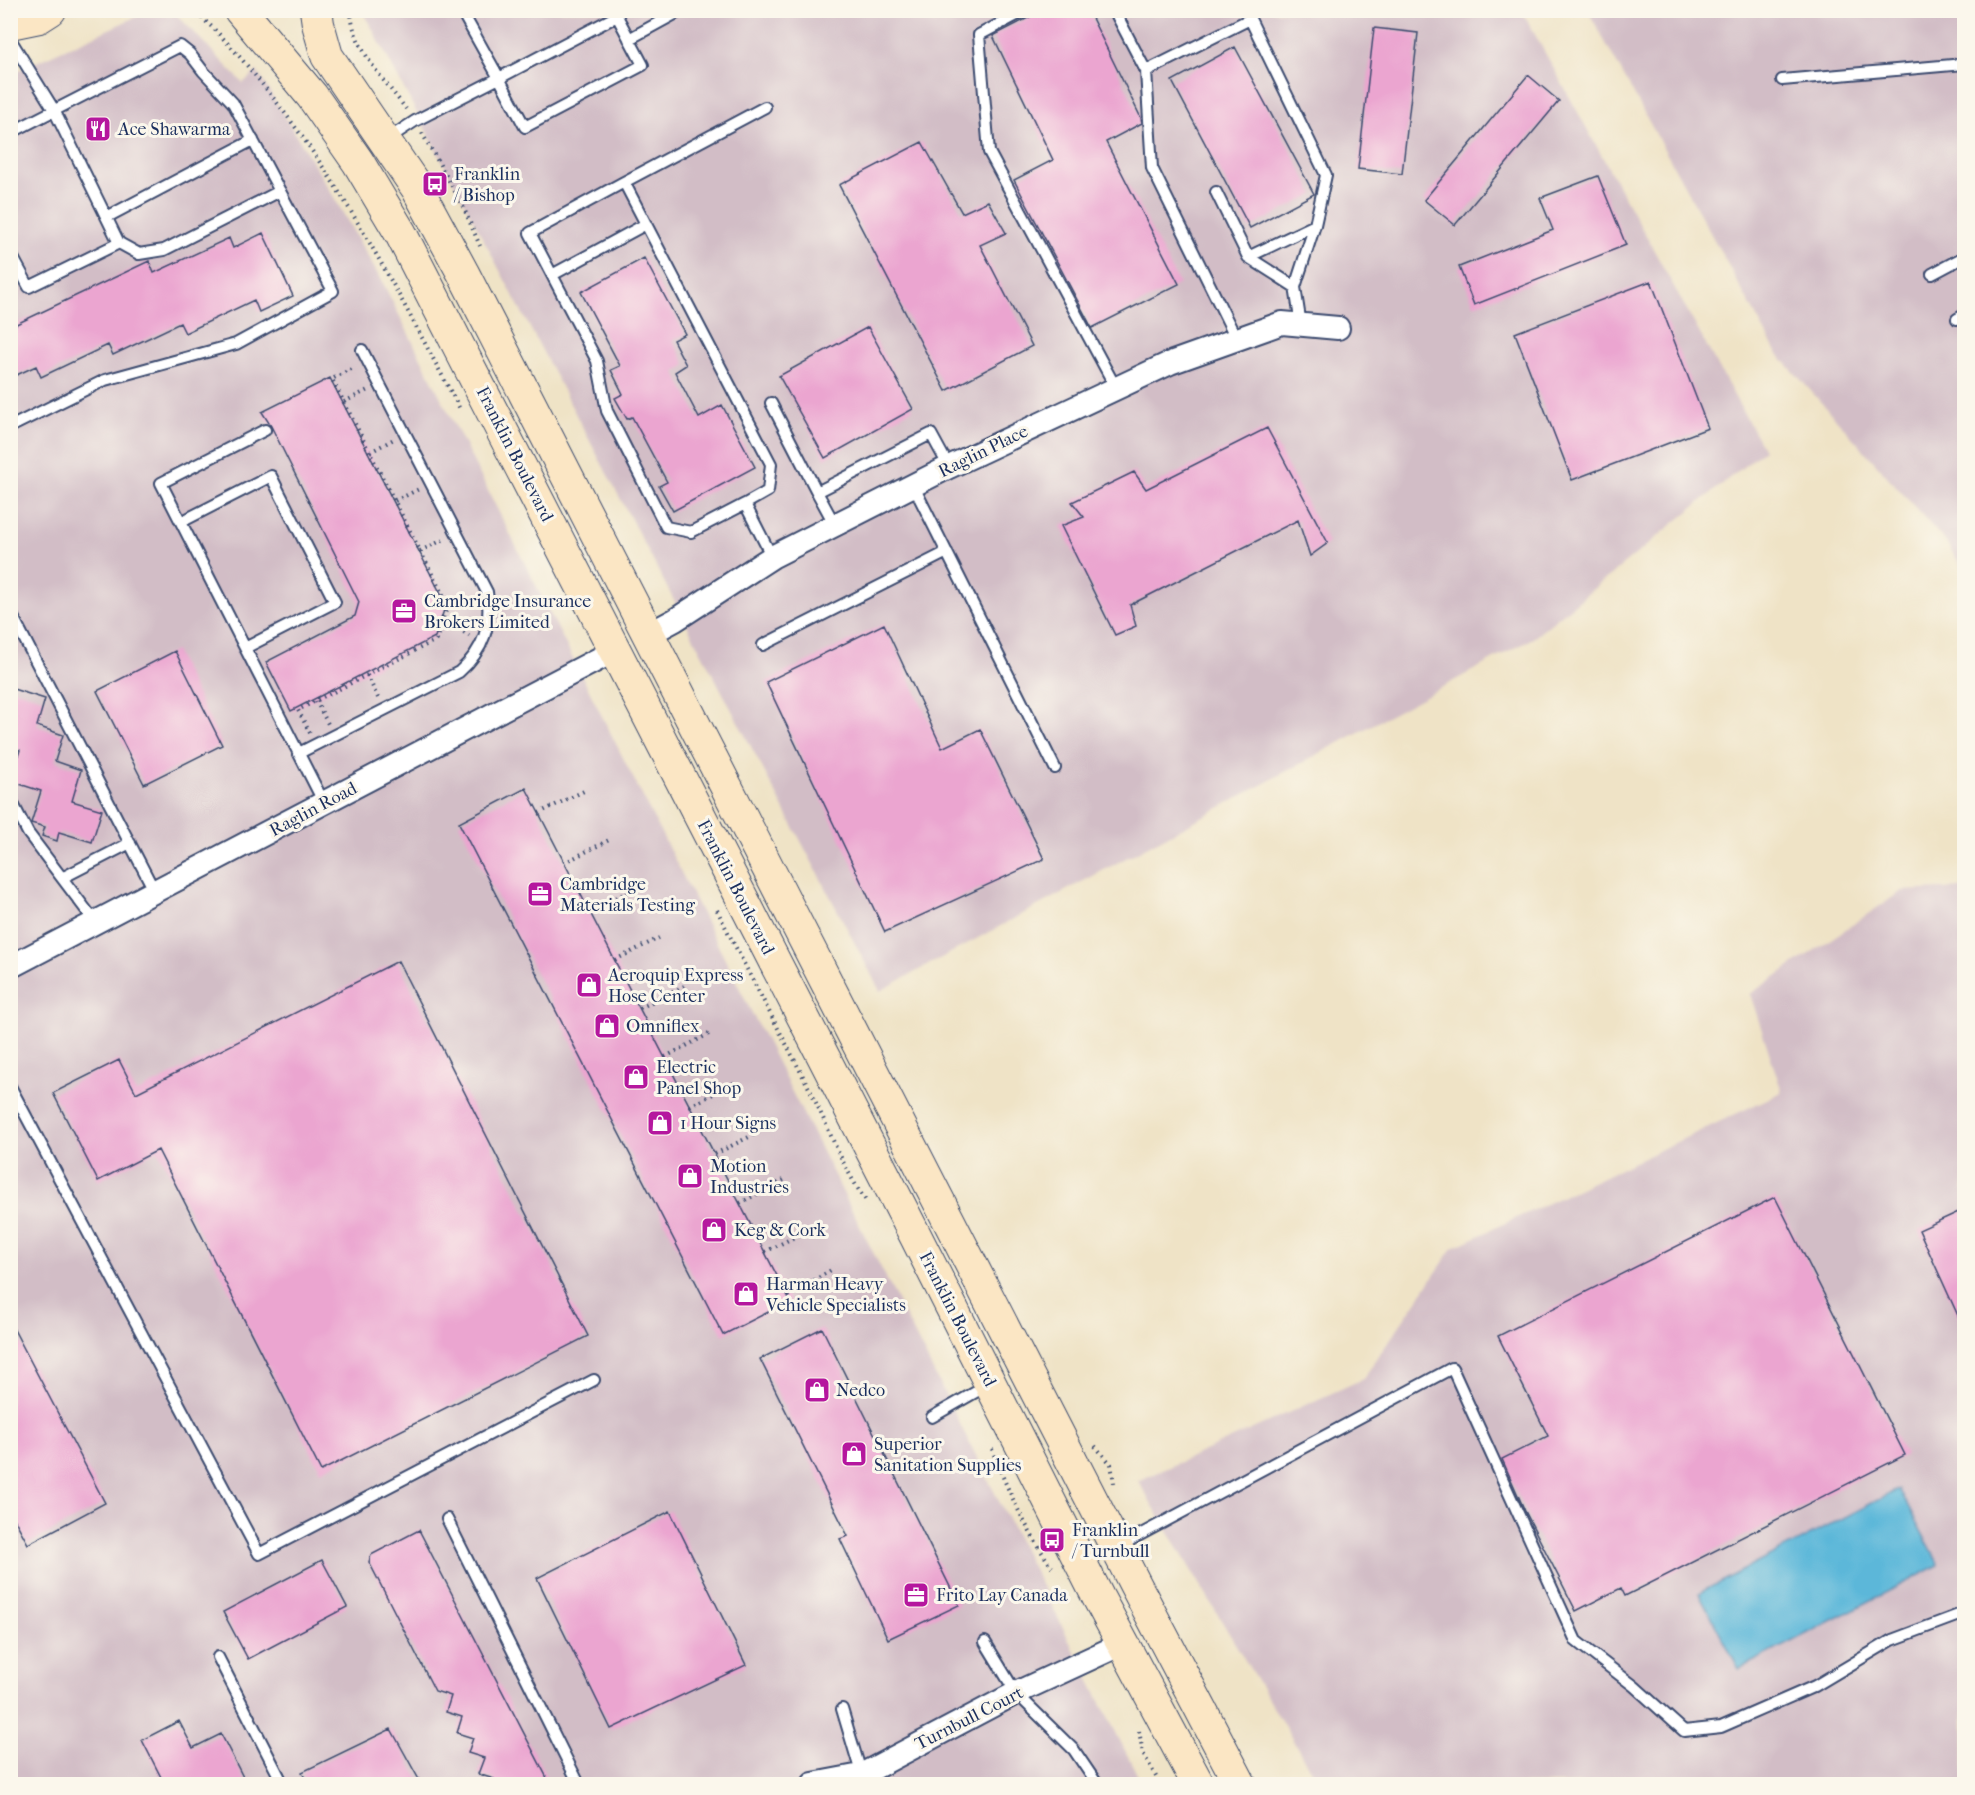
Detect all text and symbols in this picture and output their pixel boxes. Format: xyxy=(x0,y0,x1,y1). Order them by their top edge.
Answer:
restaurant icon: Ace Shawarma xyxy=(83,114,113,144)
place label: Ace Shawarma xyxy=(117,119,231,140)
place label: Franklin / Bishop xyxy=(453,164,521,206)
bus stop icon: Franklin / Bishop xyxy=(420,169,450,199)
street label: Franklin Boulevard xyxy=(471,383,558,525)
street label: Raglin Place xyxy=(935,421,1031,482)
place label: Cambridge Insurance Brokers Limited xyxy=(424,591,591,633)
office icon: Cambridge Insurance Brokers Limited xyxy=(389,596,419,626)
street label: Raglin Road xyxy=(266,778,361,841)
street label: Franklin Boulevard xyxy=(692,816,779,958)
place label: Cambridge Materials Testing xyxy=(560,874,695,916)
office icon: Cambridge Materials Testing xyxy=(525,879,555,909)
place label: Aeroquip Express Hose Center xyxy=(607,965,744,1007)
shop icon: Aeroquip Express Hose Center xyxy=(574,970,604,1000)
shop icon: Omniflex xyxy=(592,1011,622,1041)
place label: Omniflex xyxy=(626,1016,700,1037)
place label: Electric Panel Shop xyxy=(656,1057,741,1099)
shop icon: Electric Panel Shop xyxy=(621,1062,651,1092)
shop icon: 1 Hour Signs xyxy=(645,1108,675,1138)
place label: 1 Hour Signs xyxy=(680,1113,777,1134)
place label: Motion Industries xyxy=(710,1156,789,1198)
shop icon: Motion Industries xyxy=(675,1161,705,1191)
shop icon: Keg & Cork xyxy=(699,1215,729,1245)
place label: Keg & Cork xyxy=(734,1220,826,1241)
street label: Franklin Boulevard xyxy=(914,1248,1001,1390)
place label: Harman Heavy Vehicle Specialists xyxy=(765,1274,906,1316)
shop icon: Harman Heavy Vehicle Specialists xyxy=(731,1279,761,1309)
shop icon: Nedco xyxy=(802,1375,832,1405)
place label: Nedco xyxy=(836,1380,885,1401)
place label: Superior Sanitation Supplies xyxy=(874,1434,1022,1476)
shop icon: Superior Sanitation Supplies xyxy=(839,1439,869,1469)
place label: Franklin / Turnbull xyxy=(1071,1520,1150,1562)
bus stop icon: Franklin / Turnbull xyxy=(1037,1525,1067,1555)
office icon: Frito Lay Canada xyxy=(901,1580,931,1610)
place label: Frito Lay Canada xyxy=(936,1585,1068,1606)
street label: Turnbull Court xyxy=(912,1682,1027,1755)

